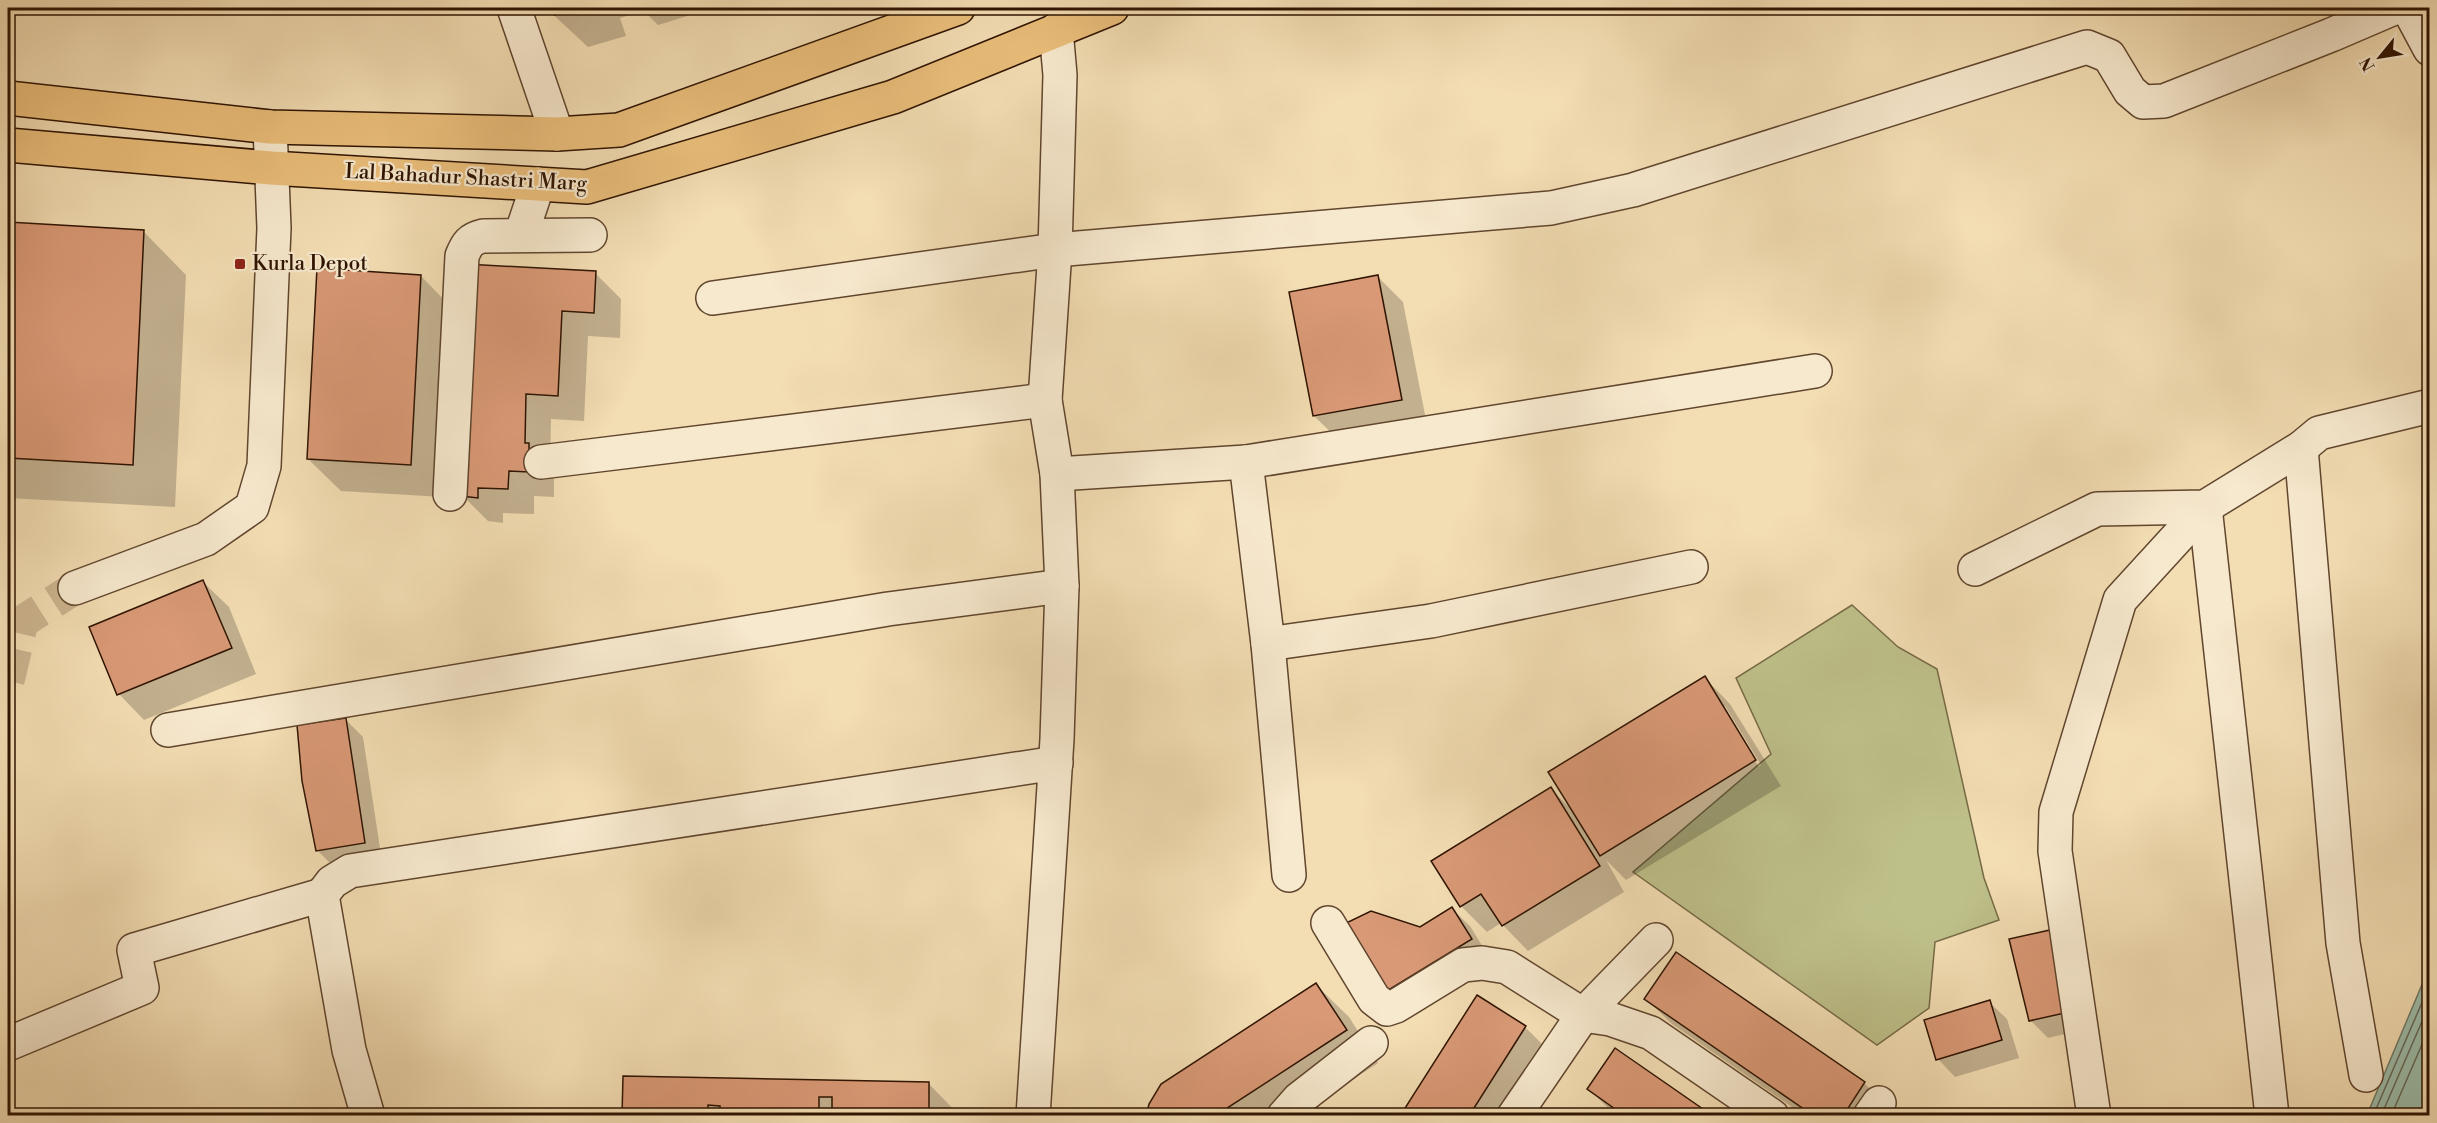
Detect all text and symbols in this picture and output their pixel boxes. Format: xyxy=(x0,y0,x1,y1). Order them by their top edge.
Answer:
north arrow xyxy=(2350,27,2410,87)
text: N xyxy=(2356,53,2380,74)
street label: Lal Bahadur Shastri Marg xyxy=(344,159,588,197)
place label: Kurla Depot xyxy=(252,251,368,277)
marker: Kurla Depot xyxy=(233,257,247,271)

